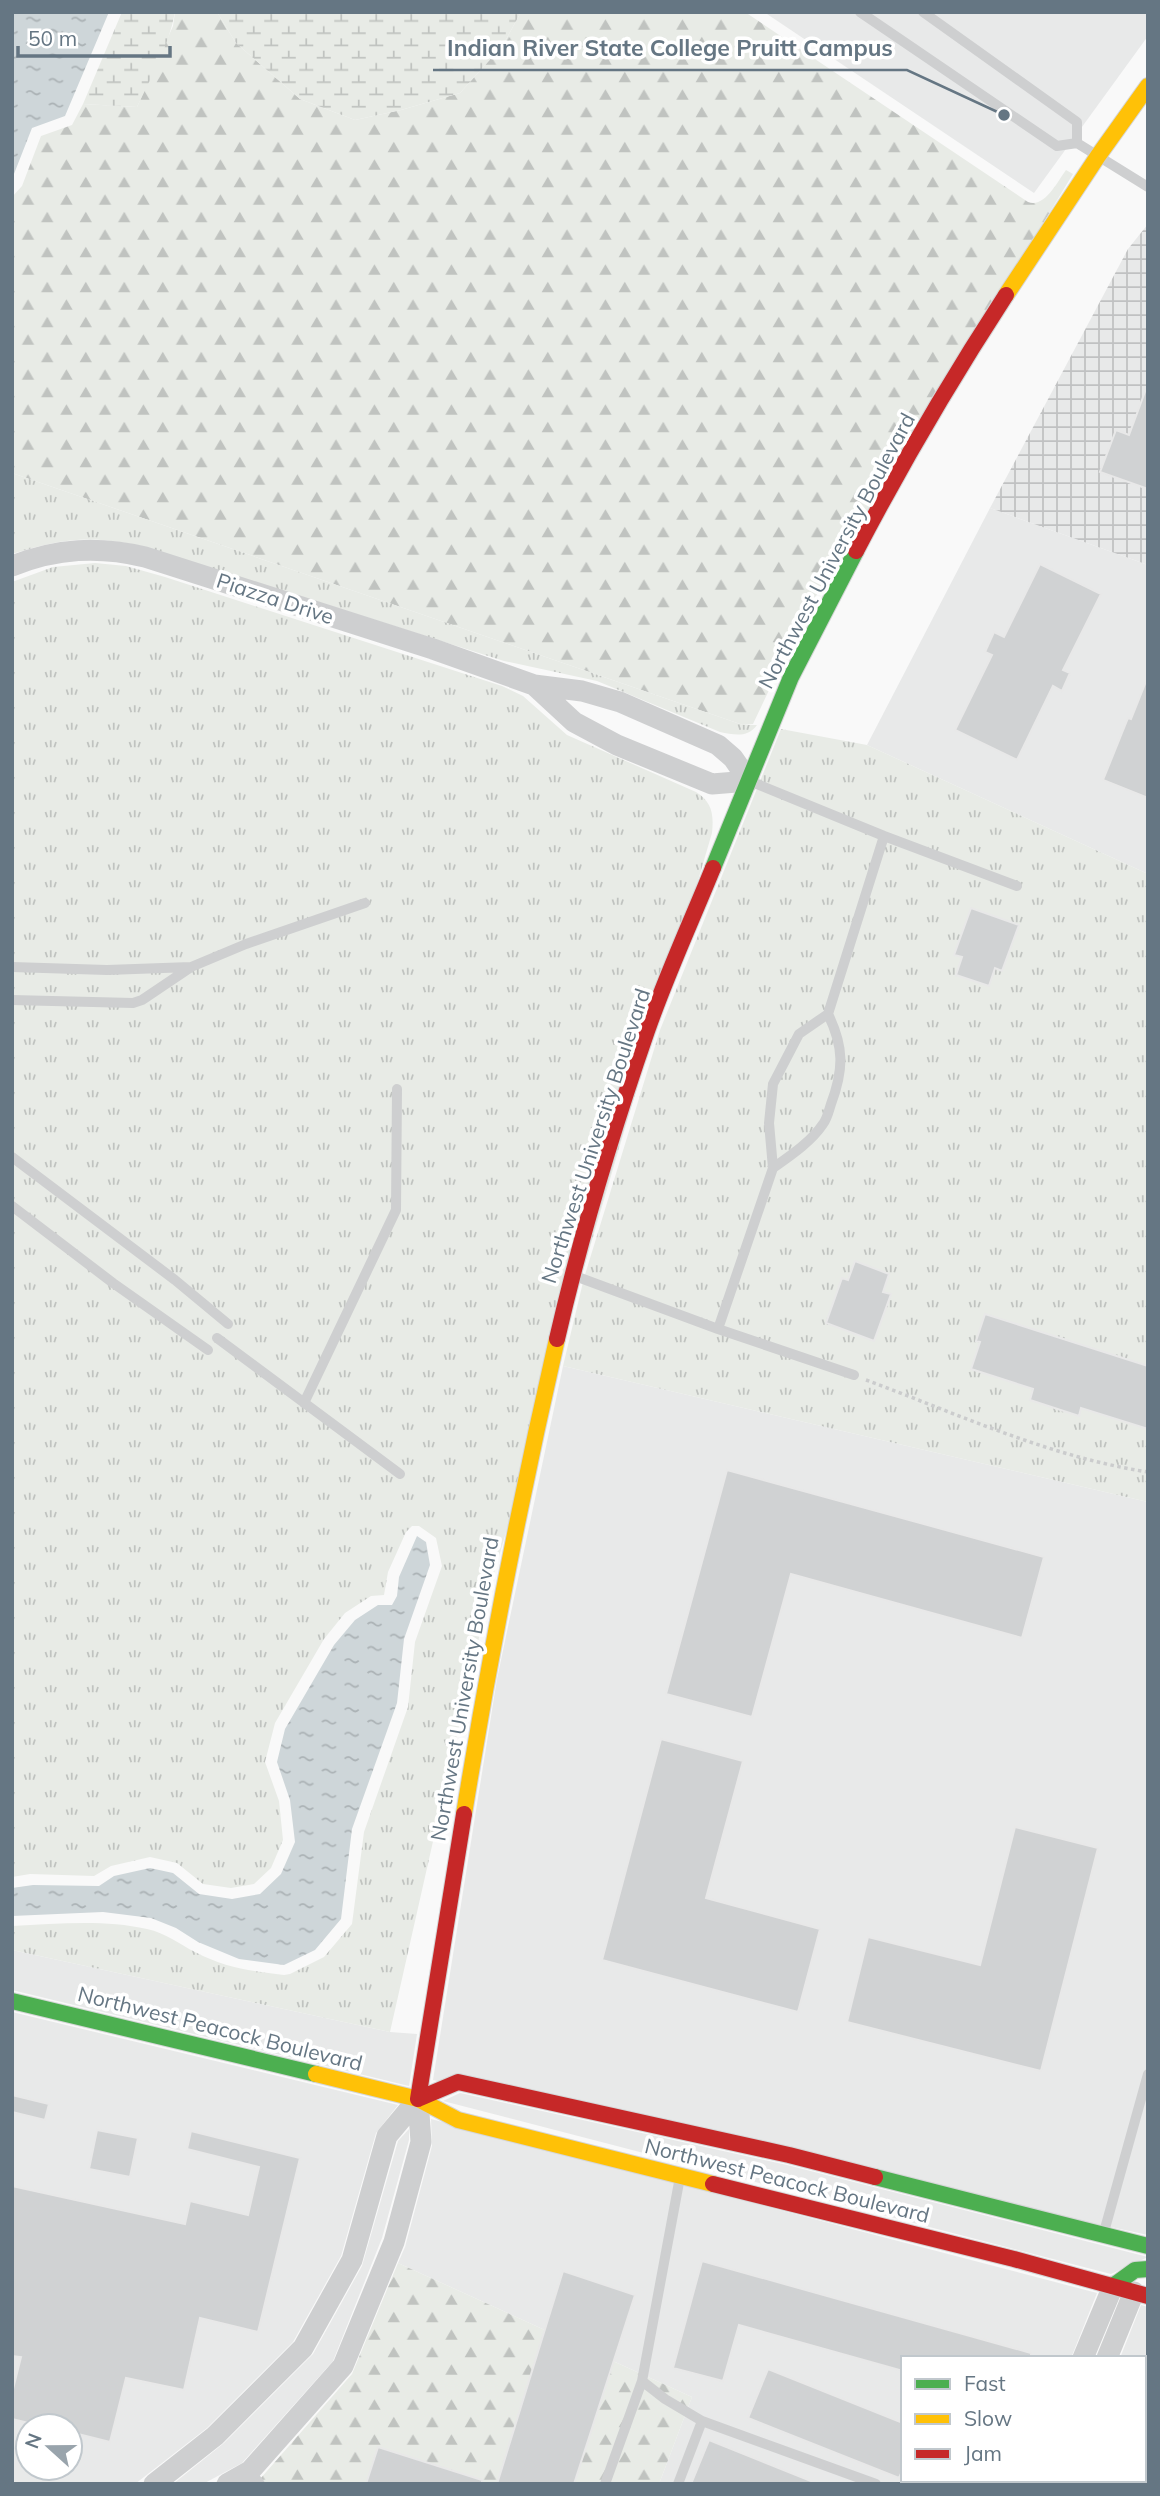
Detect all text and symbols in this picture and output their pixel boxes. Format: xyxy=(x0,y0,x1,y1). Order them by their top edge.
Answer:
scale bar xyxy=(18,14,170,58)
text: 50 m xyxy=(28,25,77,51)
callout: Indian River State College Pruitt Campus xyxy=(433,26,907,70)
text: Indian River State College Pruitt Campus xyxy=(447,33,893,62)
street label: Northwest University Boulevard xyxy=(752,408,920,693)
street label: Piazza Drive xyxy=(213,567,337,629)
street label: Northwest University Boulevard xyxy=(535,985,655,1286)
street label: Northwest University Boulevard xyxy=(424,1535,504,1843)
street label: Northwest Peacock Boulevard xyxy=(75,1980,365,2076)
street label: Northwest Peacock Boulevard xyxy=(642,2132,932,2228)
legend xyxy=(901,2356,1146,2482)
text: Fast xyxy=(964,2370,1006,2396)
text: Slow xyxy=(964,2405,1012,2431)
north arrow xyxy=(14,2412,84,2482)
text: N xyxy=(19,2430,47,2452)
text: Jam xyxy=(964,2440,1002,2466)

